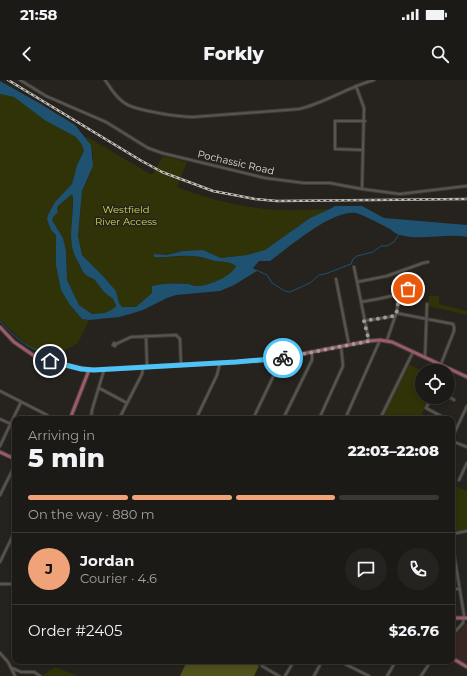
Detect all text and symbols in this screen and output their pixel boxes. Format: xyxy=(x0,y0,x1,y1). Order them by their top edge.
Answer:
text: 21:58 xyxy=(20,5,58,24)
icon: back xyxy=(16,43,38,65)
text: Forkly xyxy=(203,43,264,65)
icon: search xyxy=(429,43,451,65)
street label: Pochassic Road xyxy=(196,147,276,178)
park label: Westfield River Access xyxy=(95,203,157,228)
pin xyxy=(391,272,425,306)
icon: bag xyxy=(397,278,419,300)
courier xyxy=(263,338,303,378)
pin xyxy=(33,344,67,378)
icon: bike xyxy=(272,347,294,369)
icon: home xyxy=(39,350,61,372)
map controls xyxy=(415,364,455,404)
button: locate xyxy=(415,364,455,404)
text: Arriving in xyxy=(28,427,95,443)
text: 22:03–22:08 xyxy=(348,441,439,460)
text: 5 min xyxy=(28,442,105,474)
text: On the way · 880 m xyxy=(28,506,155,522)
button: chat xyxy=(345,548,387,590)
button: phone xyxy=(397,548,439,590)
text: Jordan xyxy=(80,551,134,570)
text: J xyxy=(45,559,53,578)
text: Courier · 4.6 xyxy=(80,570,157,586)
text: Order #2405 xyxy=(28,621,123,640)
text: $26.76 xyxy=(389,621,439,640)

